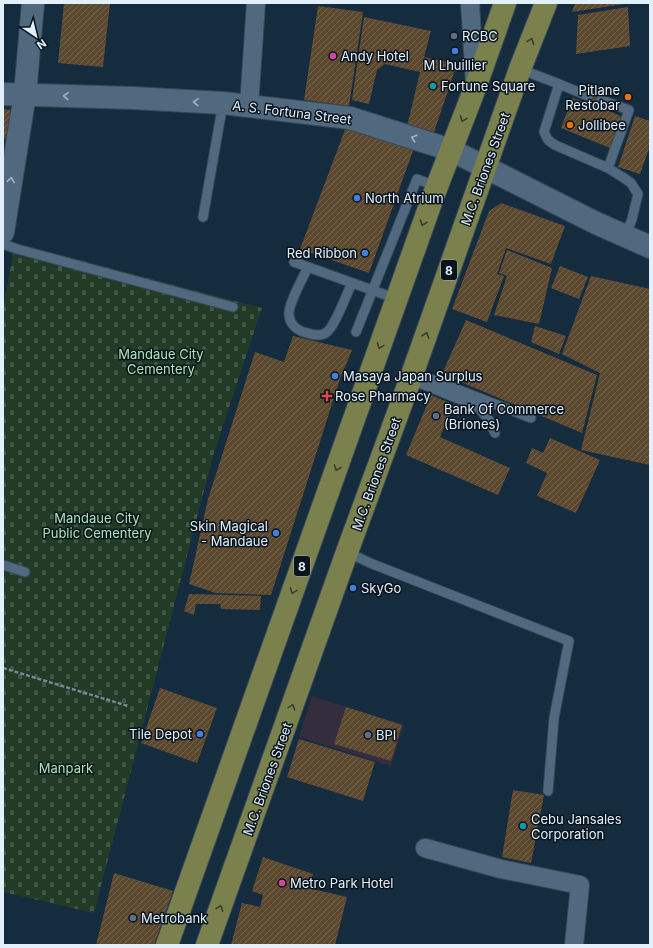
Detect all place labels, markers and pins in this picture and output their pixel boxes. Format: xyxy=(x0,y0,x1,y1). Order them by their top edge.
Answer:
place label: RCBC xyxy=(462,28,498,44)
marker: RCBC xyxy=(449,31,459,41)
marker: M Lhuillier xyxy=(450,46,460,56)
place label: Andy Hotel xyxy=(341,48,409,64)
marker: Andy Hotel xyxy=(328,51,338,61)
place label: M Lhuillier xyxy=(423,57,487,73)
place label: Fortune Square xyxy=(441,78,535,94)
marker: Fortune Square xyxy=(428,81,438,91)
place label: Pitlane Restobar xyxy=(565,82,620,113)
marker: Pitlane Restobar xyxy=(623,92,633,102)
place label: Jollibee xyxy=(578,117,626,133)
marker: Jollibee xyxy=(565,120,575,130)
place label: North Atrium xyxy=(365,190,444,206)
marker: North Atrium xyxy=(352,193,362,203)
place label: Red Ribbon xyxy=(287,245,357,261)
marker: Red Ribbon xyxy=(360,248,370,258)
place label: Masaya Japan Surplus xyxy=(343,368,483,384)
marker: Masaya Japan Surplus xyxy=(330,371,340,381)
place label: Rose Pharmacy xyxy=(335,388,431,404)
marker: Rose Pharmacy xyxy=(322,391,332,401)
place label: Bank Of Commerce (Briones) xyxy=(444,401,564,432)
marker: Bank Of Commerce (Briones) xyxy=(431,411,441,421)
place label: Skin Magical - Mandaue xyxy=(190,518,268,549)
marker: Skin Magical - Mandaue xyxy=(271,528,281,538)
place label: SkyGo xyxy=(361,580,401,596)
marker: SkyGo xyxy=(348,583,358,593)
place label: Tile Depot xyxy=(129,726,192,742)
place label: BPI xyxy=(376,727,396,743)
marker: Tile Depot xyxy=(195,729,205,739)
marker: BPI xyxy=(363,730,373,740)
place label: Cebu Jansales Corporation xyxy=(531,811,622,842)
marker: Cebu Jansales Corporation xyxy=(518,821,528,831)
place label: Metro Park Hotel xyxy=(290,875,394,891)
marker: Metro Park Hotel xyxy=(277,878,287,888)
place label: Metrobank xyxy=(141,910,207,926)
marker: Metrobank xyxy=(128,913,138,923)

